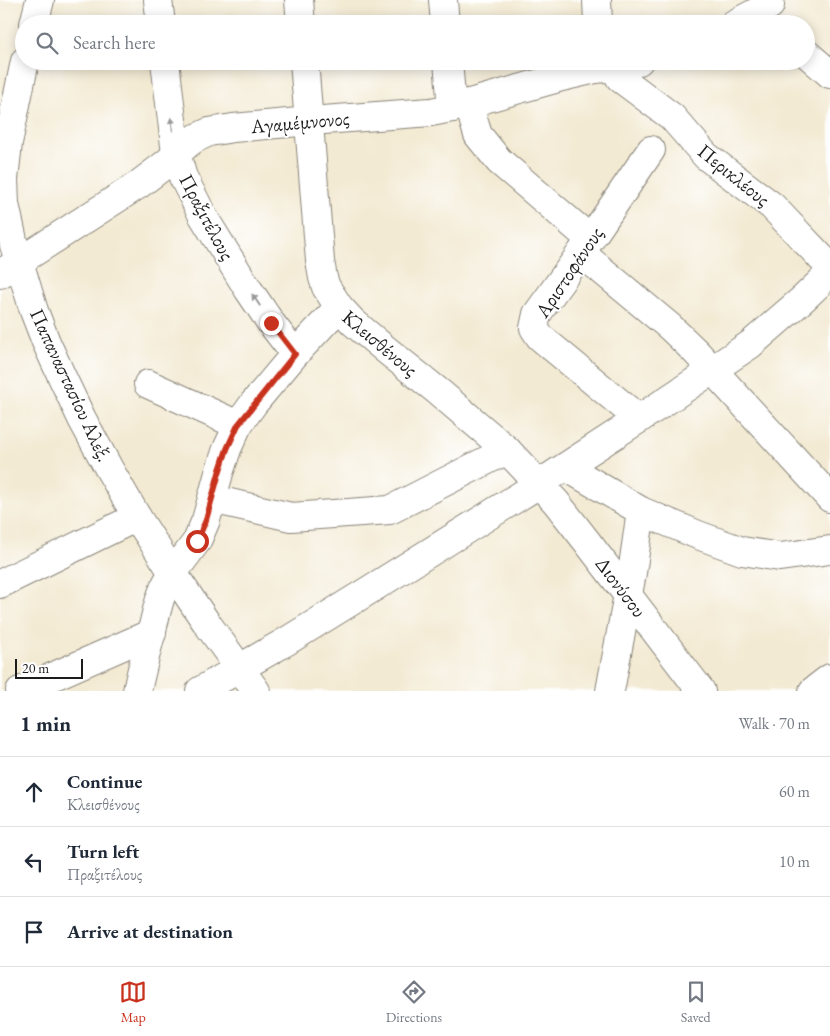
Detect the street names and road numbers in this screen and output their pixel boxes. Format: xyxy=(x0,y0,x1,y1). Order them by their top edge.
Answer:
street label: Αγαμέμνονος xyxy=(249,105,350,139)
street label: Περικλέους xyxy=(693,138,775,212)
street label: Πραξιτέλους xyxy=(173,169,241,265)
street label: Αριστοφάνους xyxy=(528,221,609,323)
street label: Παπαναστασίου Αλεξ. xyxy=(24,304,118,466)
street label: Κλεισθένους xyxy=(337,304,423,382)
street label: Διονύσου xyxy=(590,551,652,623)

